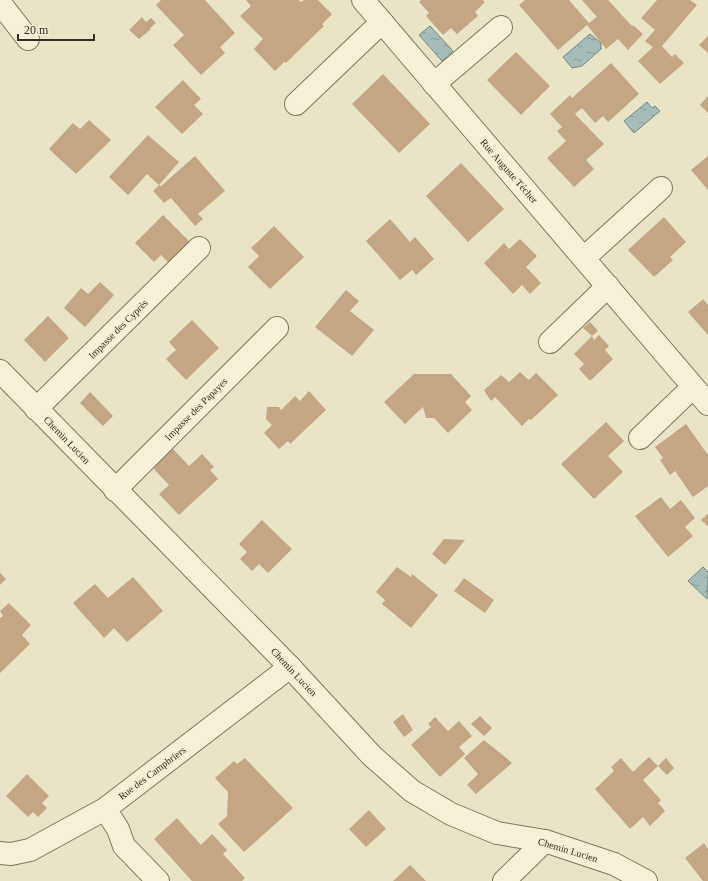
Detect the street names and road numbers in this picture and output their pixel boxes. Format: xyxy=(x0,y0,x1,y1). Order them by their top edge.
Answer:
street label: Rue Auguste Técher xyxy=(478,137,540,206)
street label: Impasse des Cyprès xyxy=(86,297,150,361)
street label: Impasse des Papayes xyxy=(162,375,230,443)
street label: Chemin Lucien xyxy=(42,414,92,466)
street label: Chemin Lucien xyxy=(269,646,319,698)
street label: Rue des Camphriers xyxy=(116,744,188,802)
street label: Chemin Lucien xyxy=(537,836,599,864)

